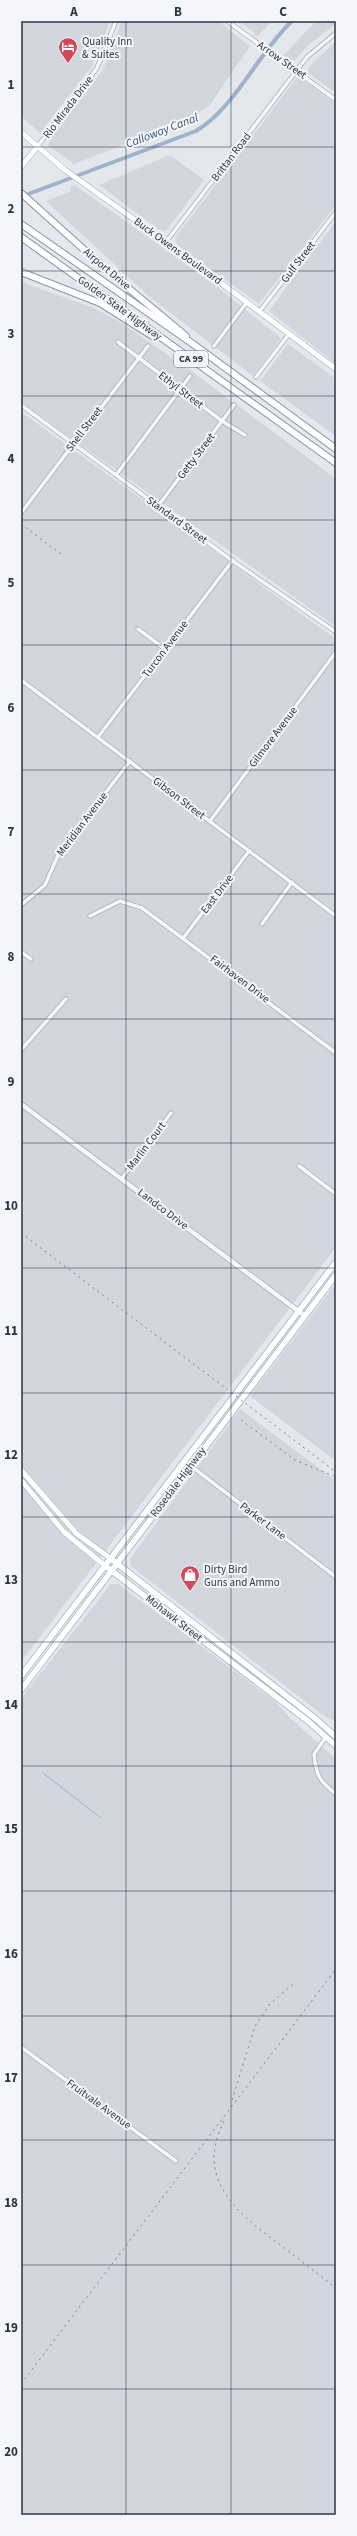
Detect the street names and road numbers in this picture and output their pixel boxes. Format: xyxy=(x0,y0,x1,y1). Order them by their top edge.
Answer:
street label: Arrow Street xyxy=(254,37,310,83)
street label: Rio Mirada Drive xyxy=(40,72,97,141)
street label: Brittan Road xyxy=(208,130,254,184)
street label: Buck Owens Boulevard xyxy=(131,214,225,288)
street label: Gulf Street xyxy=(277,238,319,286)
street label: Airport Drive xyxy=(80,245,135,294)
street label: Golden State Highway xyxy=(75,272,165,344)
road number: CA 99 xyxy=(174,351,208,367)
street label: Ethyl Street xyxy=(155,368,207,412)
street label: Shell Street xyxy=(62,403,106,455)
street label: Getty Street xyxy=(174,430,218,482)
street label: Standard Street xyxy=(144,493,211,547)
street label: Turcon Avenue xyxy=(139,617,192,681)
street label: Gilmore Avenue xyxy=(245,703,301,771)
street label: Gibson Street xyxy=(150,773,208,823)
street label: Meridian Avenue xyxy=(53,789,111,859)
street label: East Drive xyxy=(197,871,237,917)
street label: Fairhaven Drive xyxy=(207,952,273,1007)
street label: Marlin Court xyxy=(123,1119,169,1173)
street label: Landco Drive xyxy=(135,1185,192,1233)
street label: Rosedale Highway xyxy=(147,1444,209,1520)
street label: Parker Lane xyxy=(237,1499,290,1544)
street label: Mohawk Street xyxy=(142,1591,206,1645)
street label: Fruitvale Avenue xyxy=(64,2076,135,2133)

